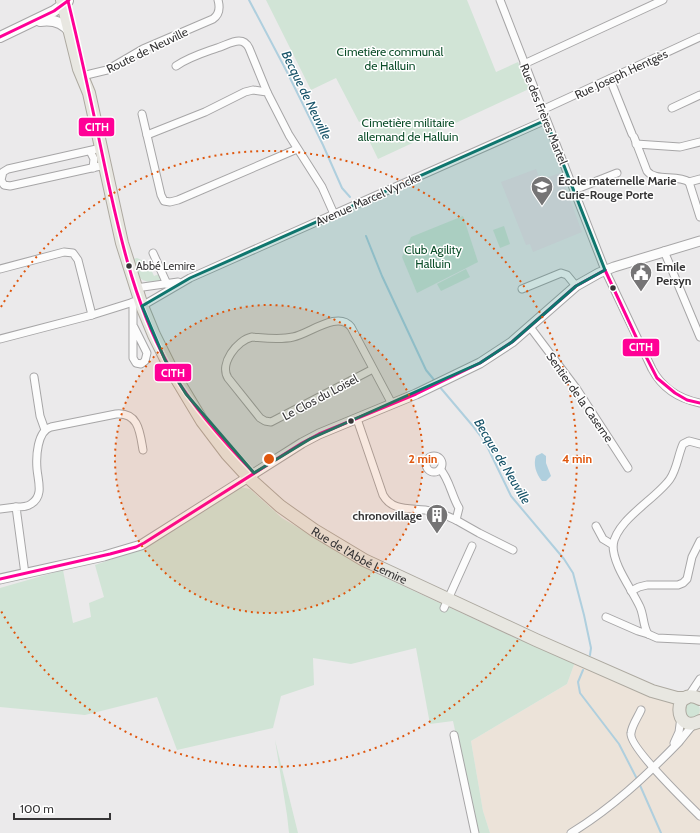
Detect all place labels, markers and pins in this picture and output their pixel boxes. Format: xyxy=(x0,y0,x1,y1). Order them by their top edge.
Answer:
place label: École maternelle Marie Curie-Rouge Porte xyxy=(558,173,676,202)
school or university icon: École maternelle Marie Curie-Rouge Porte xyxy=(529,174,555,207)
place label: Abbé Lemire xyxy=(136,259,195,273)
place label: Emile Persyn xyxy=(656,259,691,288)
public building icon: Emile Persyn xyxy=(628,260,654,293)
marker: Abbé Lemire xyxy=(124,261,134,271)
unlabelled marker xyxy=(608,283,618,293)
unlabelled marker xyxy=(346,416,356,426)
centre of rings xyxy=(262,452,276,466)
building icon: chronovillage xyxy=(424,502,450,535)
place label: chronovillage xyxy=(353,508,422,523)

